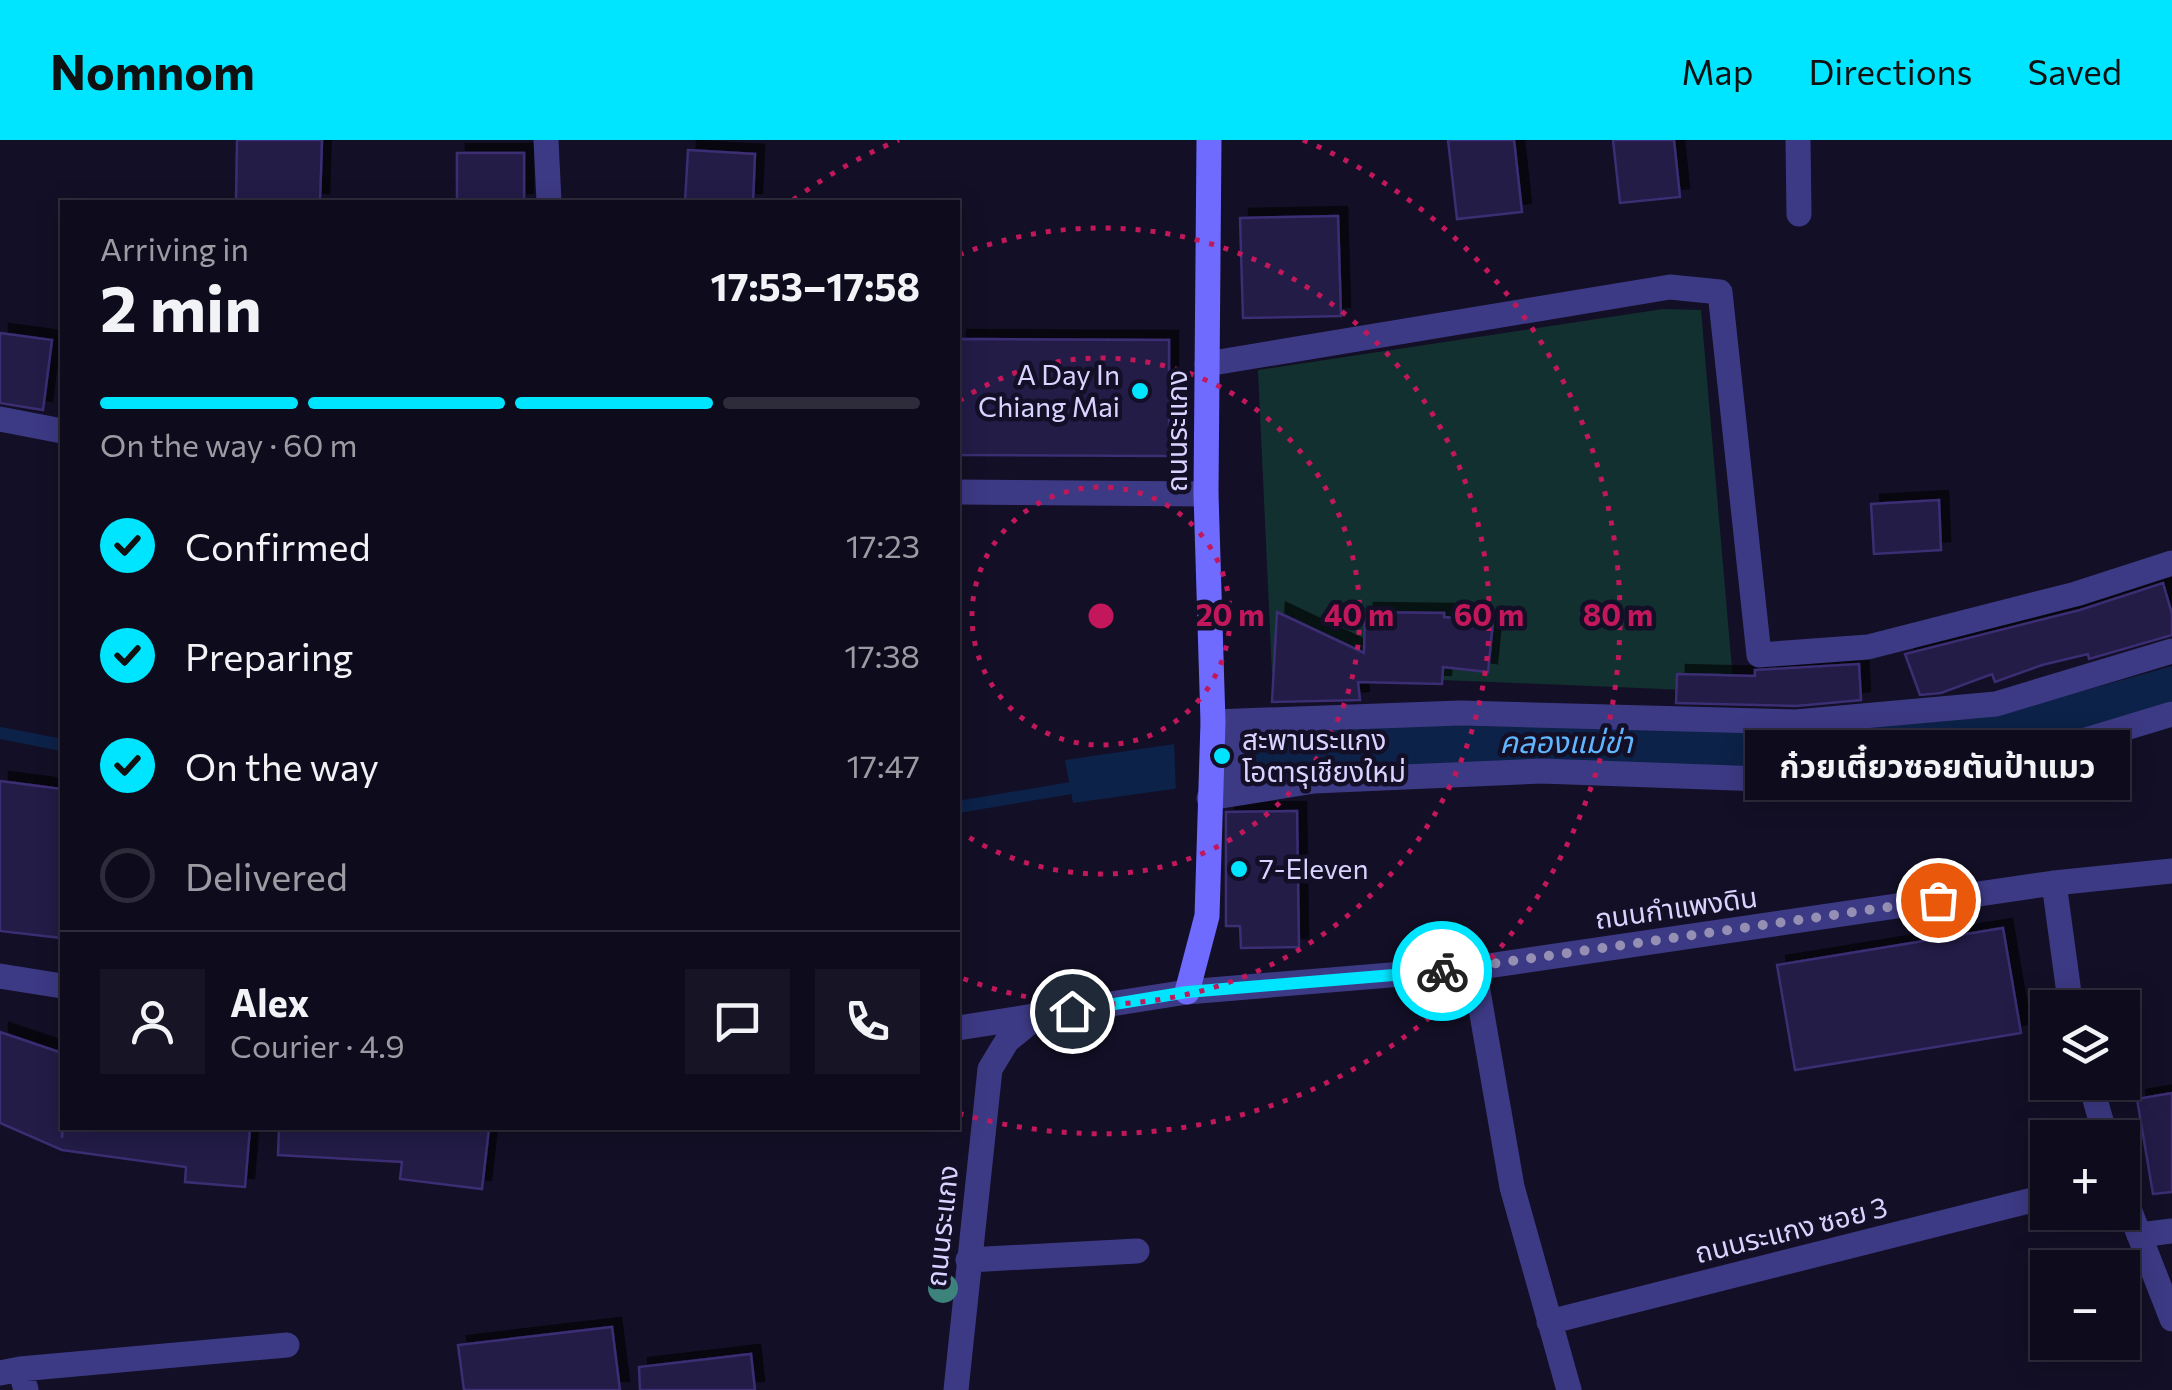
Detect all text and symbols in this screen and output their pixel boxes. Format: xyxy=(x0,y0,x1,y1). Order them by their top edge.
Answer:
text: Nomnom xyxy=(50,41,255,100)
text: Map xyxy=(1681,49,1753,92)
text: Directions xyxy=(1808,49,1973,92)
text: Saved xyxy=(2028,49,2122,92)
text: Arriving in xyxy=(100,228,249,268)
text: 17:53–17:58 xyxy=(710,262,920,309)
text: 2 min xyxy=(100,266,262,345)
place label: A Day In Chiang Mai xyxy=(978,357,1120,423)
street label: ถนนระแกง xyxy=(1159,370,1193,492)
marker: A Day In Chiang Mai xyxy=(1129,380,1151,402)
text: On the way · 60 m xyxy=(100,424,357,464)
icon: check xyxy=(100,518,155,573)
text: Confirmed xyxy=(185,522,371,569)
text: 17:23 xyxy=(846,525,920,565)
text: 20 m xyxy=(1196,595,1264,632)
text: 40 m xyxy=(1324,595,1394,632)
text: 60 m xyxy=(1454,595,1524,632)
text: 80 m xyxy=(1583,595,1653,632)
centre of rings xyxy=(1083,598,1119,634)
icon: check xyxy=(100,628,155,683)
text: Preparing xyxy=(185,632,353,679)
text: 17:38 xyxy=(844,635,920,675)
place label: สะพานระแกง โอตารุเชียงใหม่ xyxy=(1242,722,1406,789)
water label: คลองแม่ข่า xyxy=(1500,722,1634,759)
callout: ก๋วยเตี๋ยวซอยตันป้าแมว xyxy=(1746,730,2130,800)
icon: check xyxy=(100,738,155,793)
text: On the way xyxy=(185,742,379,789)
text: 17:47 xyxy=(846,745,920,785)
marker: สะพานระแกง โอตารุเชียงใหม่ xyxy=(1211,745,1233,767)
text: ก๋วยเตี๋ยวซอยตันป้าแมว xyxy=(1780,745,2095,785)
place label: 7-Eleven xyxy=(1259,851,1368,885)
text: Delivered xyxy=(185,852,348,899)
marker: 7-Eleven xyxy=(1228,858,1250,880)
pin xyxy=(1896,858,1981,943)
icon: bag xyxy=(1911,873,1966,928)
street label: ถนนกำแพงดิน xyxy=(1592,879,1759,935)
courier xyxy=(1392,921,1492,1021)
icon: bike xyxy=(1415,944,1470,999)
button: person xyxy=(100,969,205,1074)
button: chat xyxy=(685,969,790,1074)
button: phone xyxy=(815,969,920,1074)
pin xyxy=(1030,969,1115,1054)
text: Alex xyxy=(230,978,309,1025)
icon: home xyxy=(1045,984,1100,1039)
map controls xyxy=(2030,990,2140,1360)
button: layers xyxy=(2030,990,2140,1100)
text: Courier · 4.9 xyxy=(230,1025,405,1065)
button: + xyxy=(2030,1120,2140,1230)
street label: ถนนระแกง xyxy=(918,1163,964,1288)
street label: ถนนระแกง ซอย 3 xyxy=(1691,1189,1890,1269)
button: − xyxy=(2030,1250,2140,1360)

